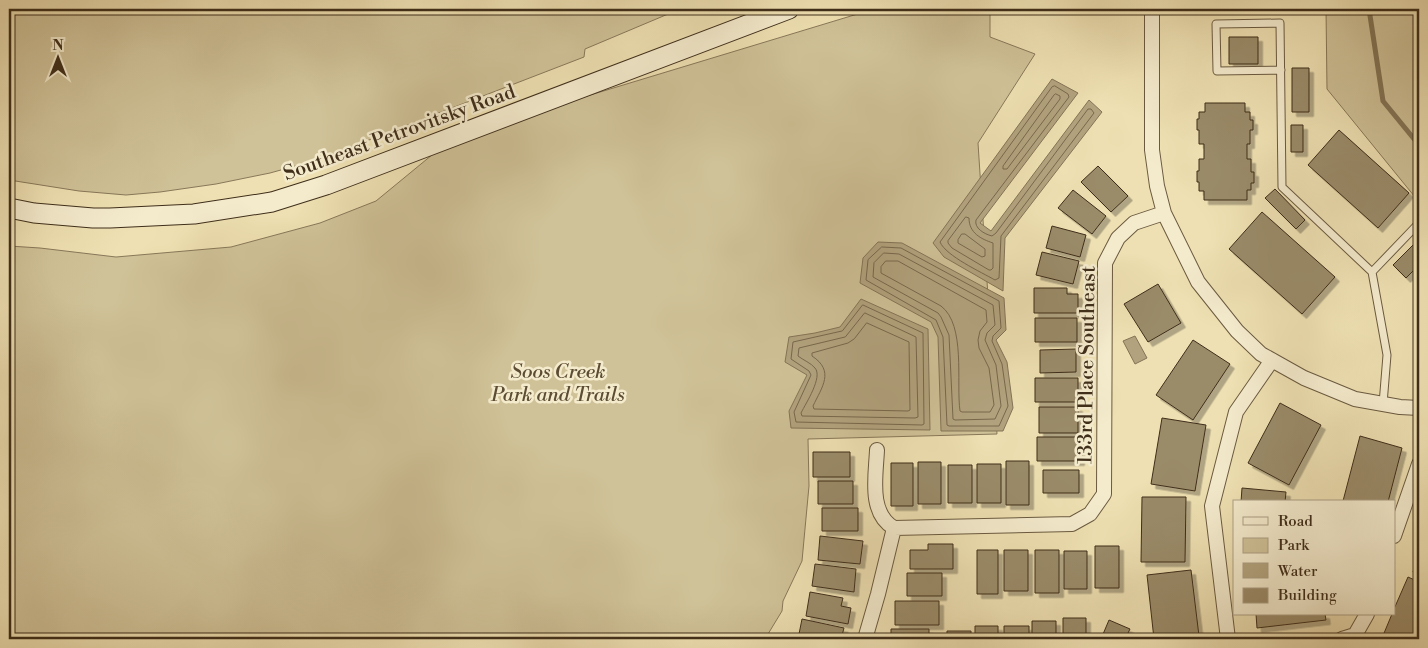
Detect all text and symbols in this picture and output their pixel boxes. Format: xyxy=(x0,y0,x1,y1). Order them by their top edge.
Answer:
north arrow xyxy=(32,32,82,82)
text: N xyxy=(52,37,64,55)
street label: Southeast Petrovitsky Road xyxy=(280,80,520,187)
street label: 133rd Place Southeast xyxy=(1073,266,1102,464)
park label: Soos Creek Park and Trails xyxy=(490,360,625,408)
legend xyxy=(1233,500,1396,616)
text: Road xyxy=(1278,512,1313,531)
text: Park xyxy=(1278,536,1310,555)
text: Water xyxy=(1277,562,1318,581)
text: Building xyxy=(1277,586,1337,605)

